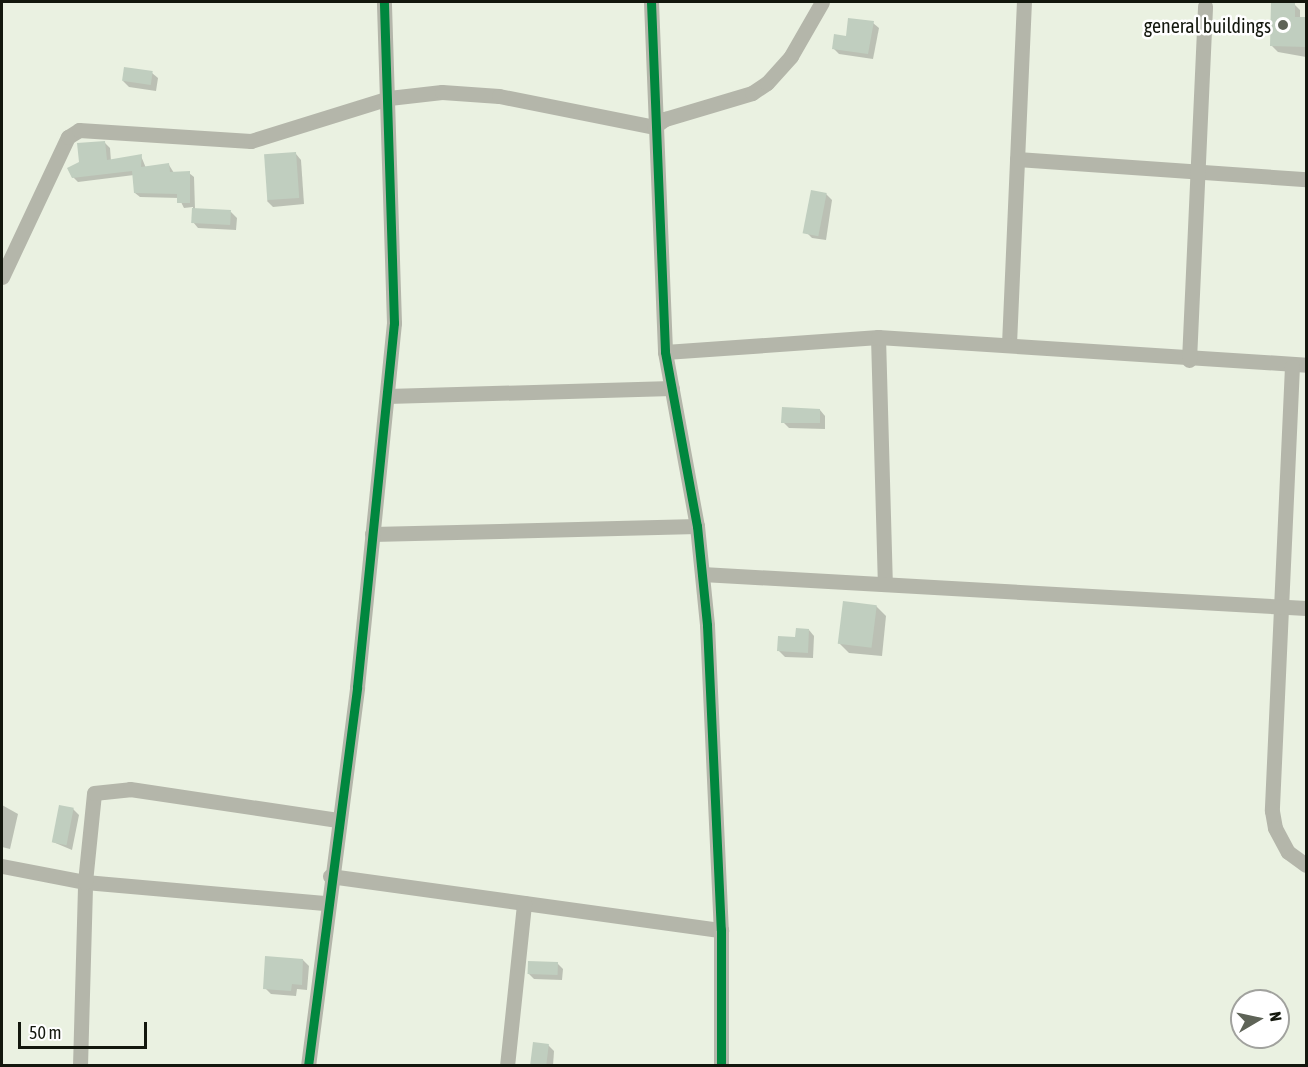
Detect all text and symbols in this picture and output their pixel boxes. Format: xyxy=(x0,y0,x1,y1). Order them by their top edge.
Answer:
place label: general buildings xyxy=(1144,13,1271,37)
marker: general buildings xyxy=(1276,18,1290,32)
north arrow xyxy=(1230,989,1290,1049)
scale bar xyxy=(21,1010,150,1048)
text: N xyxy=(1266,1010,1285,1023)
text: 50 m xyxy=(29,1022,61,1043)

